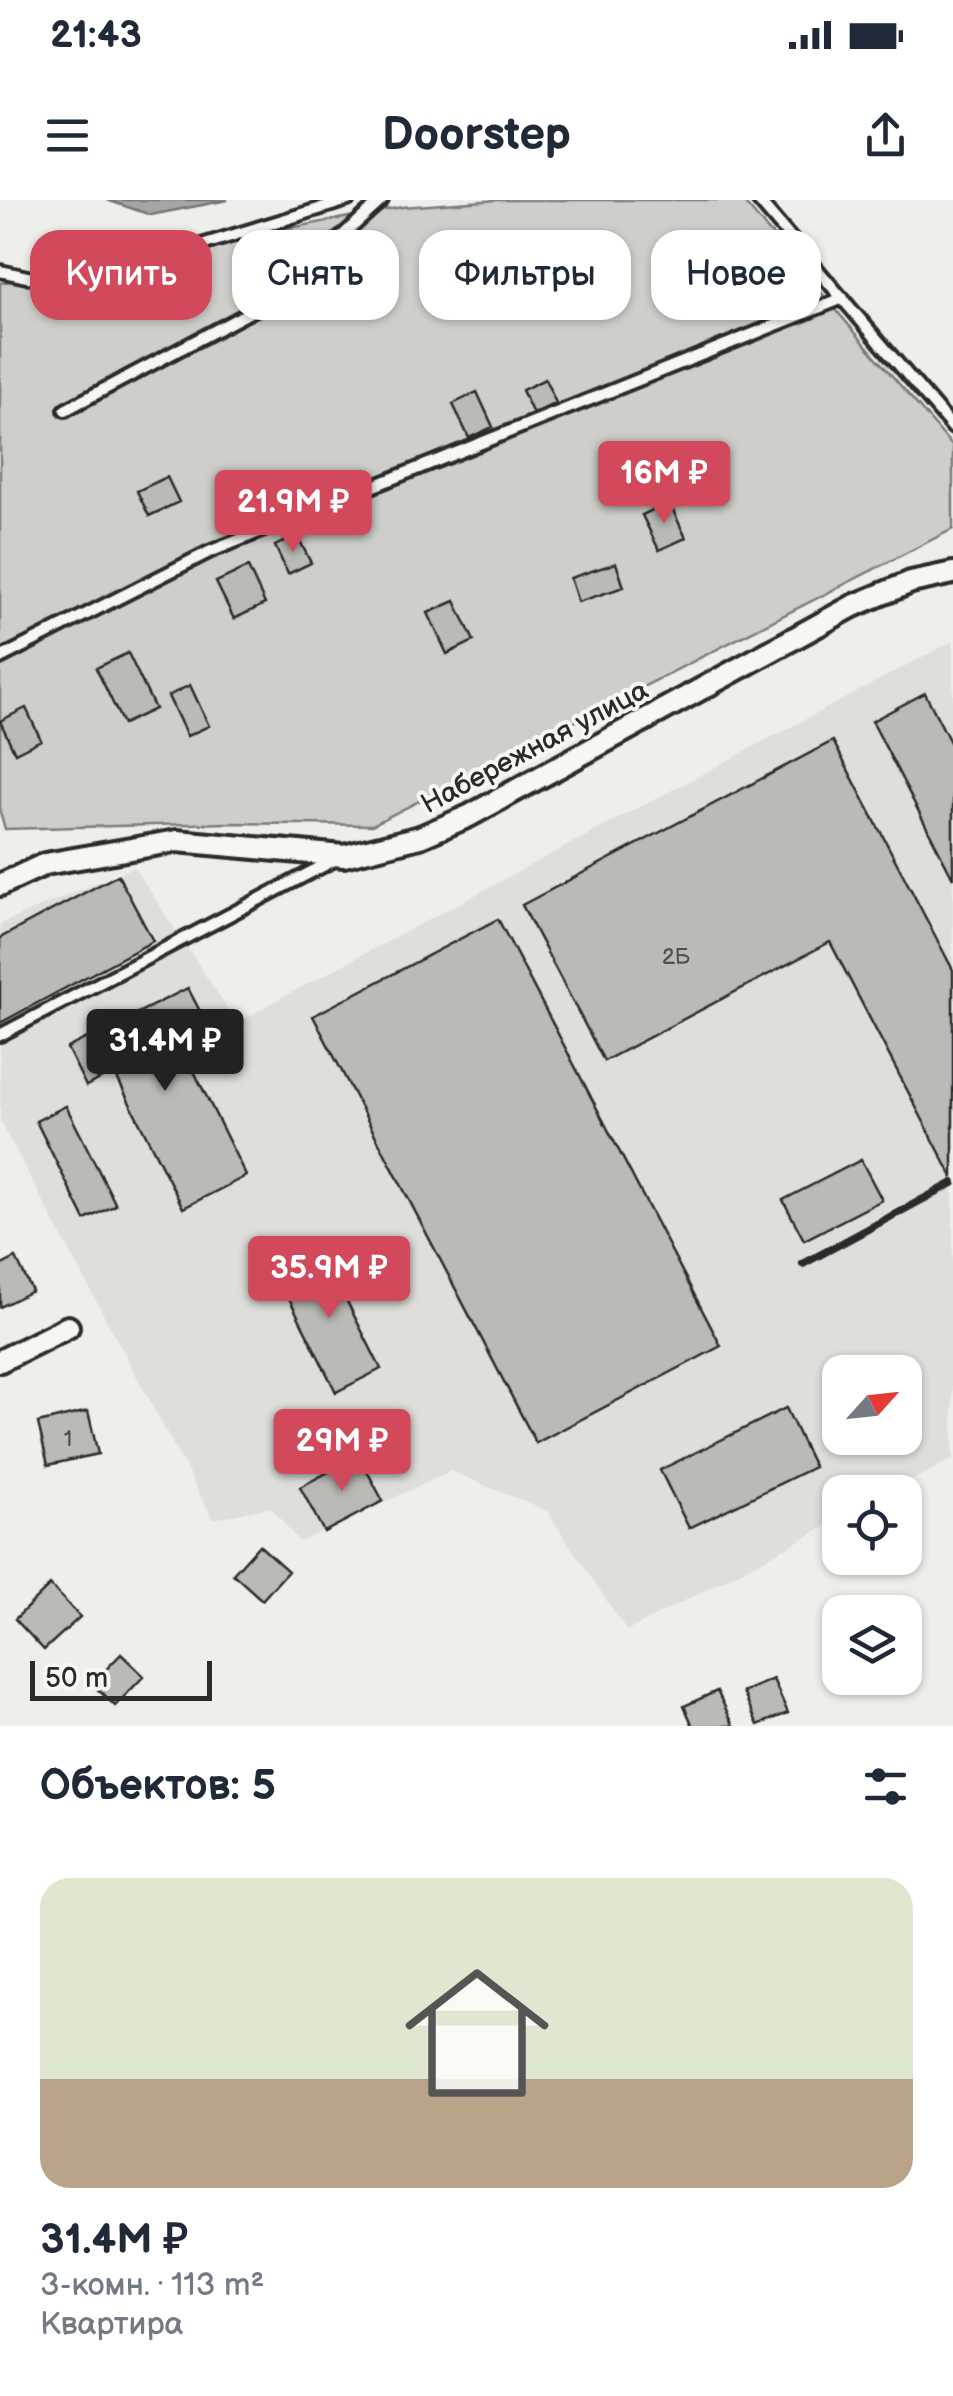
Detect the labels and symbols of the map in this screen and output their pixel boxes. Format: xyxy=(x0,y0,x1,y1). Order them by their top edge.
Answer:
pin: 16M ₽ xyxy=(594,441,734,526)
pin: 21.9M ₽ xyxy=(201,470,385,555)
street label: Набережная улица xyxy=(416,673,654,821)
house number: 2Б xyxy=(662,944,691,971)
pin: 31.4M ₽ xyxy=(73,1009,257,1094)
pin: 35.9M ₽ xyxy=(237,1236,421,1321)
north arrow xyxy=(822,1355,922,1455)
pin: 29M ₽ xyxy=(272,1409,412,1494)
house number: 1 xyxy=(64,1426,72,1453)
scale bar xyxy=(30,1656,212,1700)

